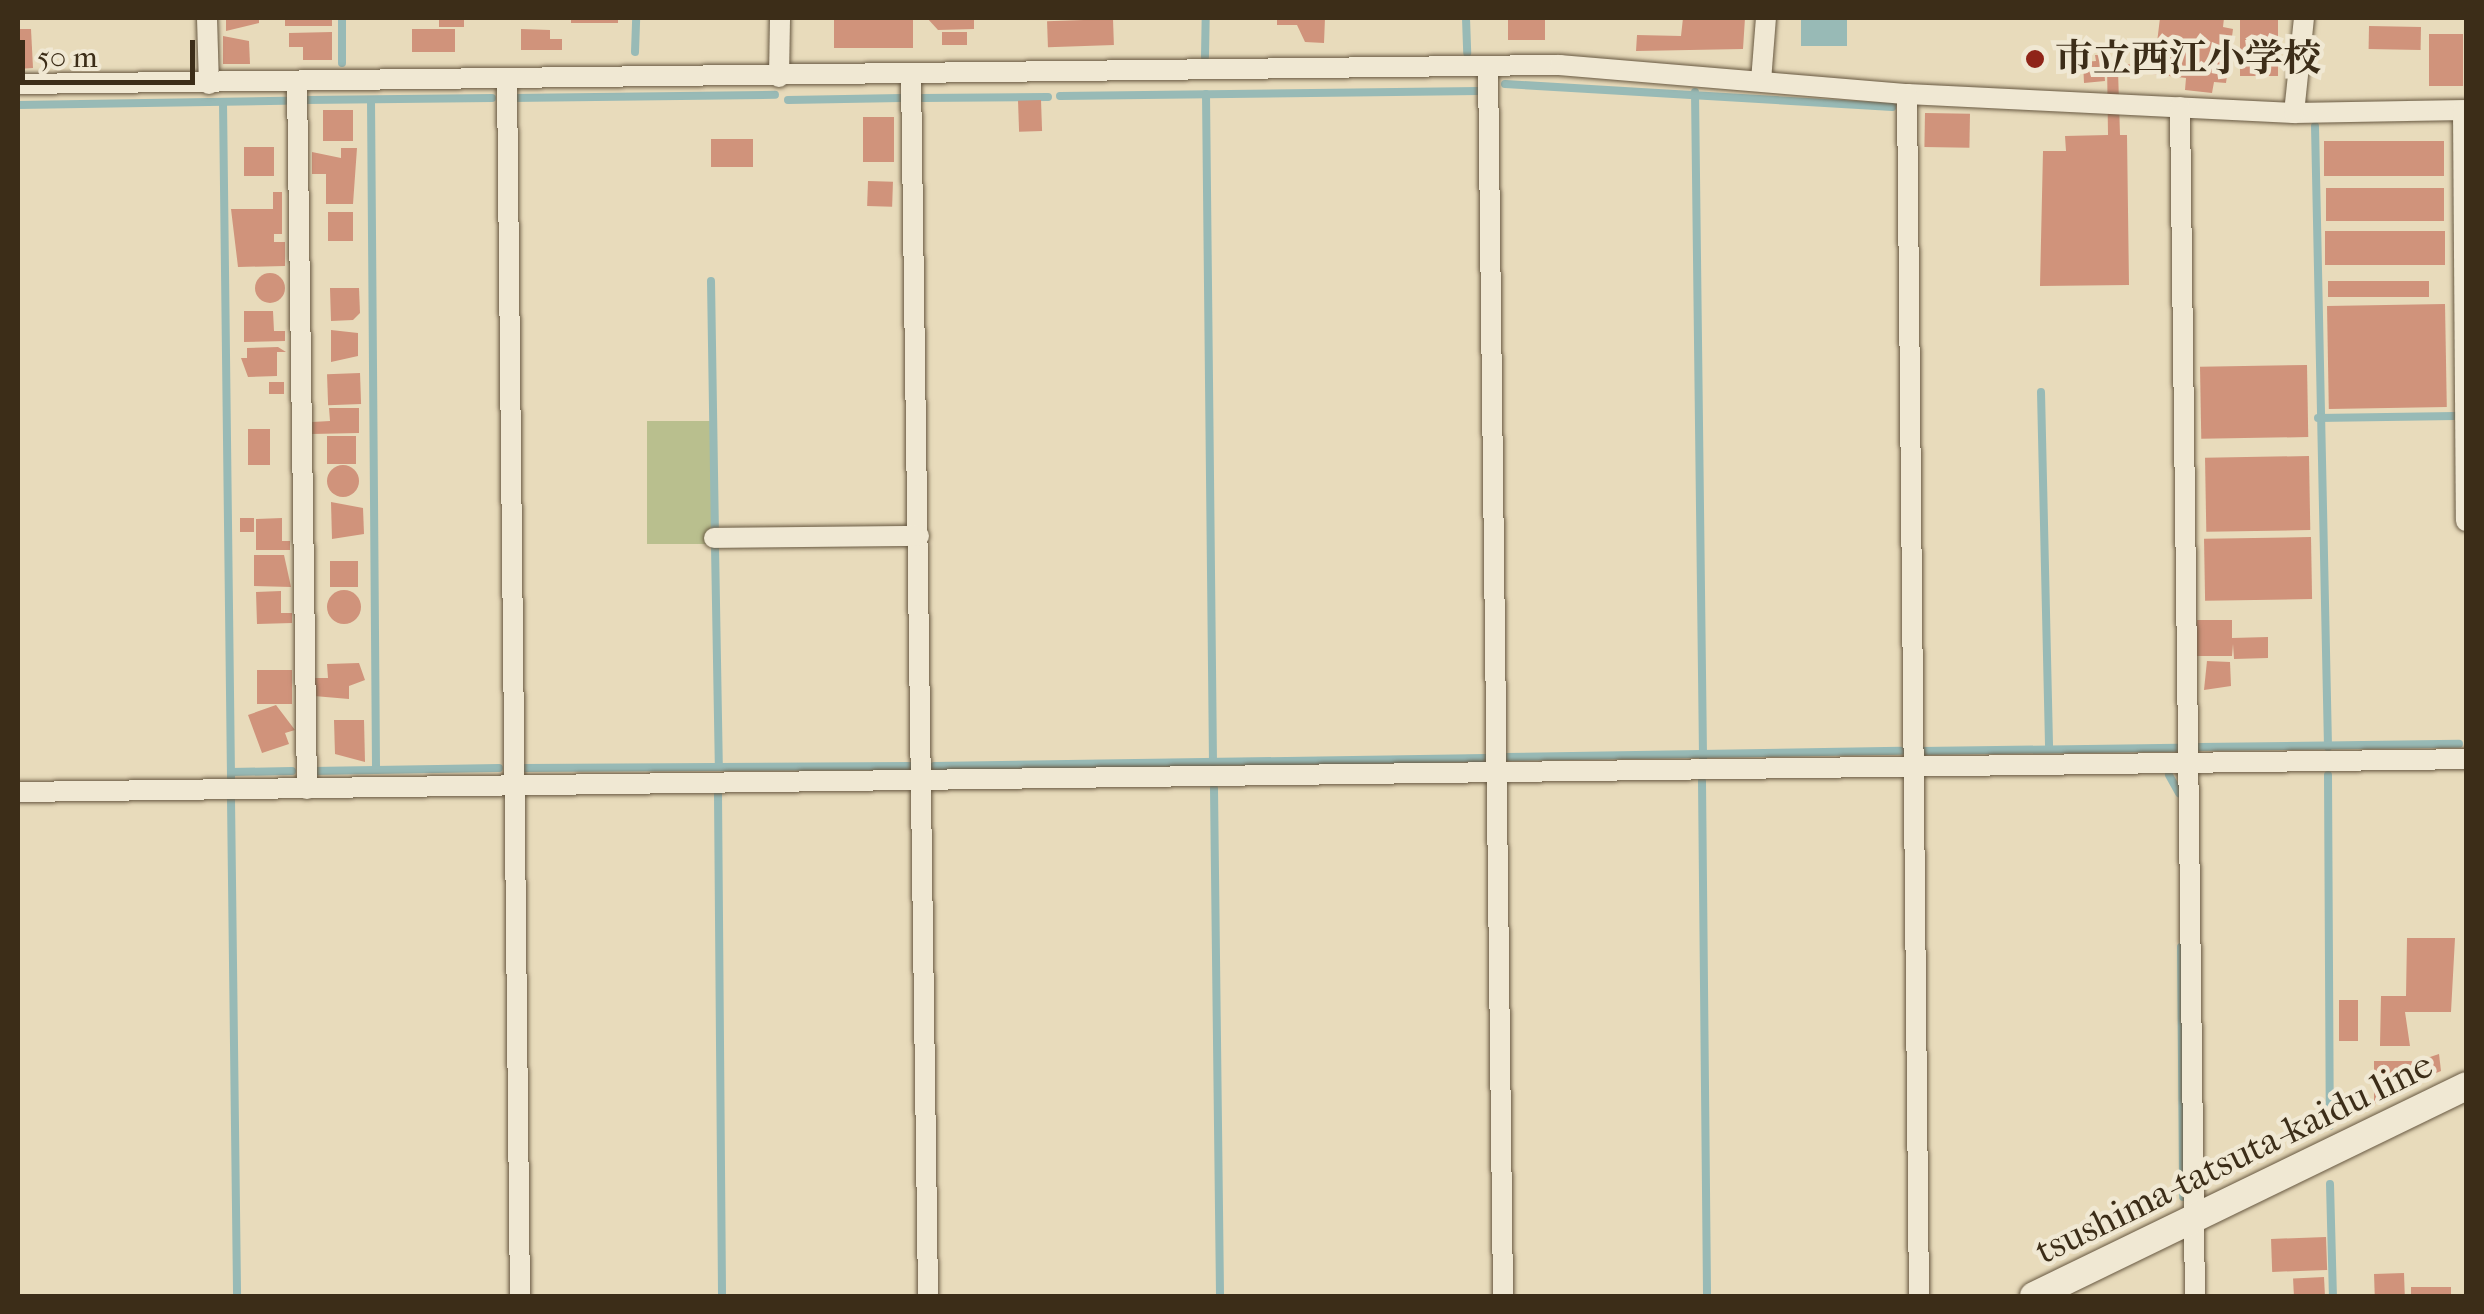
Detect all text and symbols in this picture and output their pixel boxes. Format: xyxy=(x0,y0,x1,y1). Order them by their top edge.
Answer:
scale bar xyxy=(25,20,200,82)
place label: 市立西江小学校 xyxy=(2055,36,2321,82)
text: 50 m xyxy=(37,40,98,75)
marker: 市立西江小学校 xyxy=(2024,48,2046,70)
street label: tsushima-tatsuta-kaidu line xyxy=(2028,1042,2440,1274)

